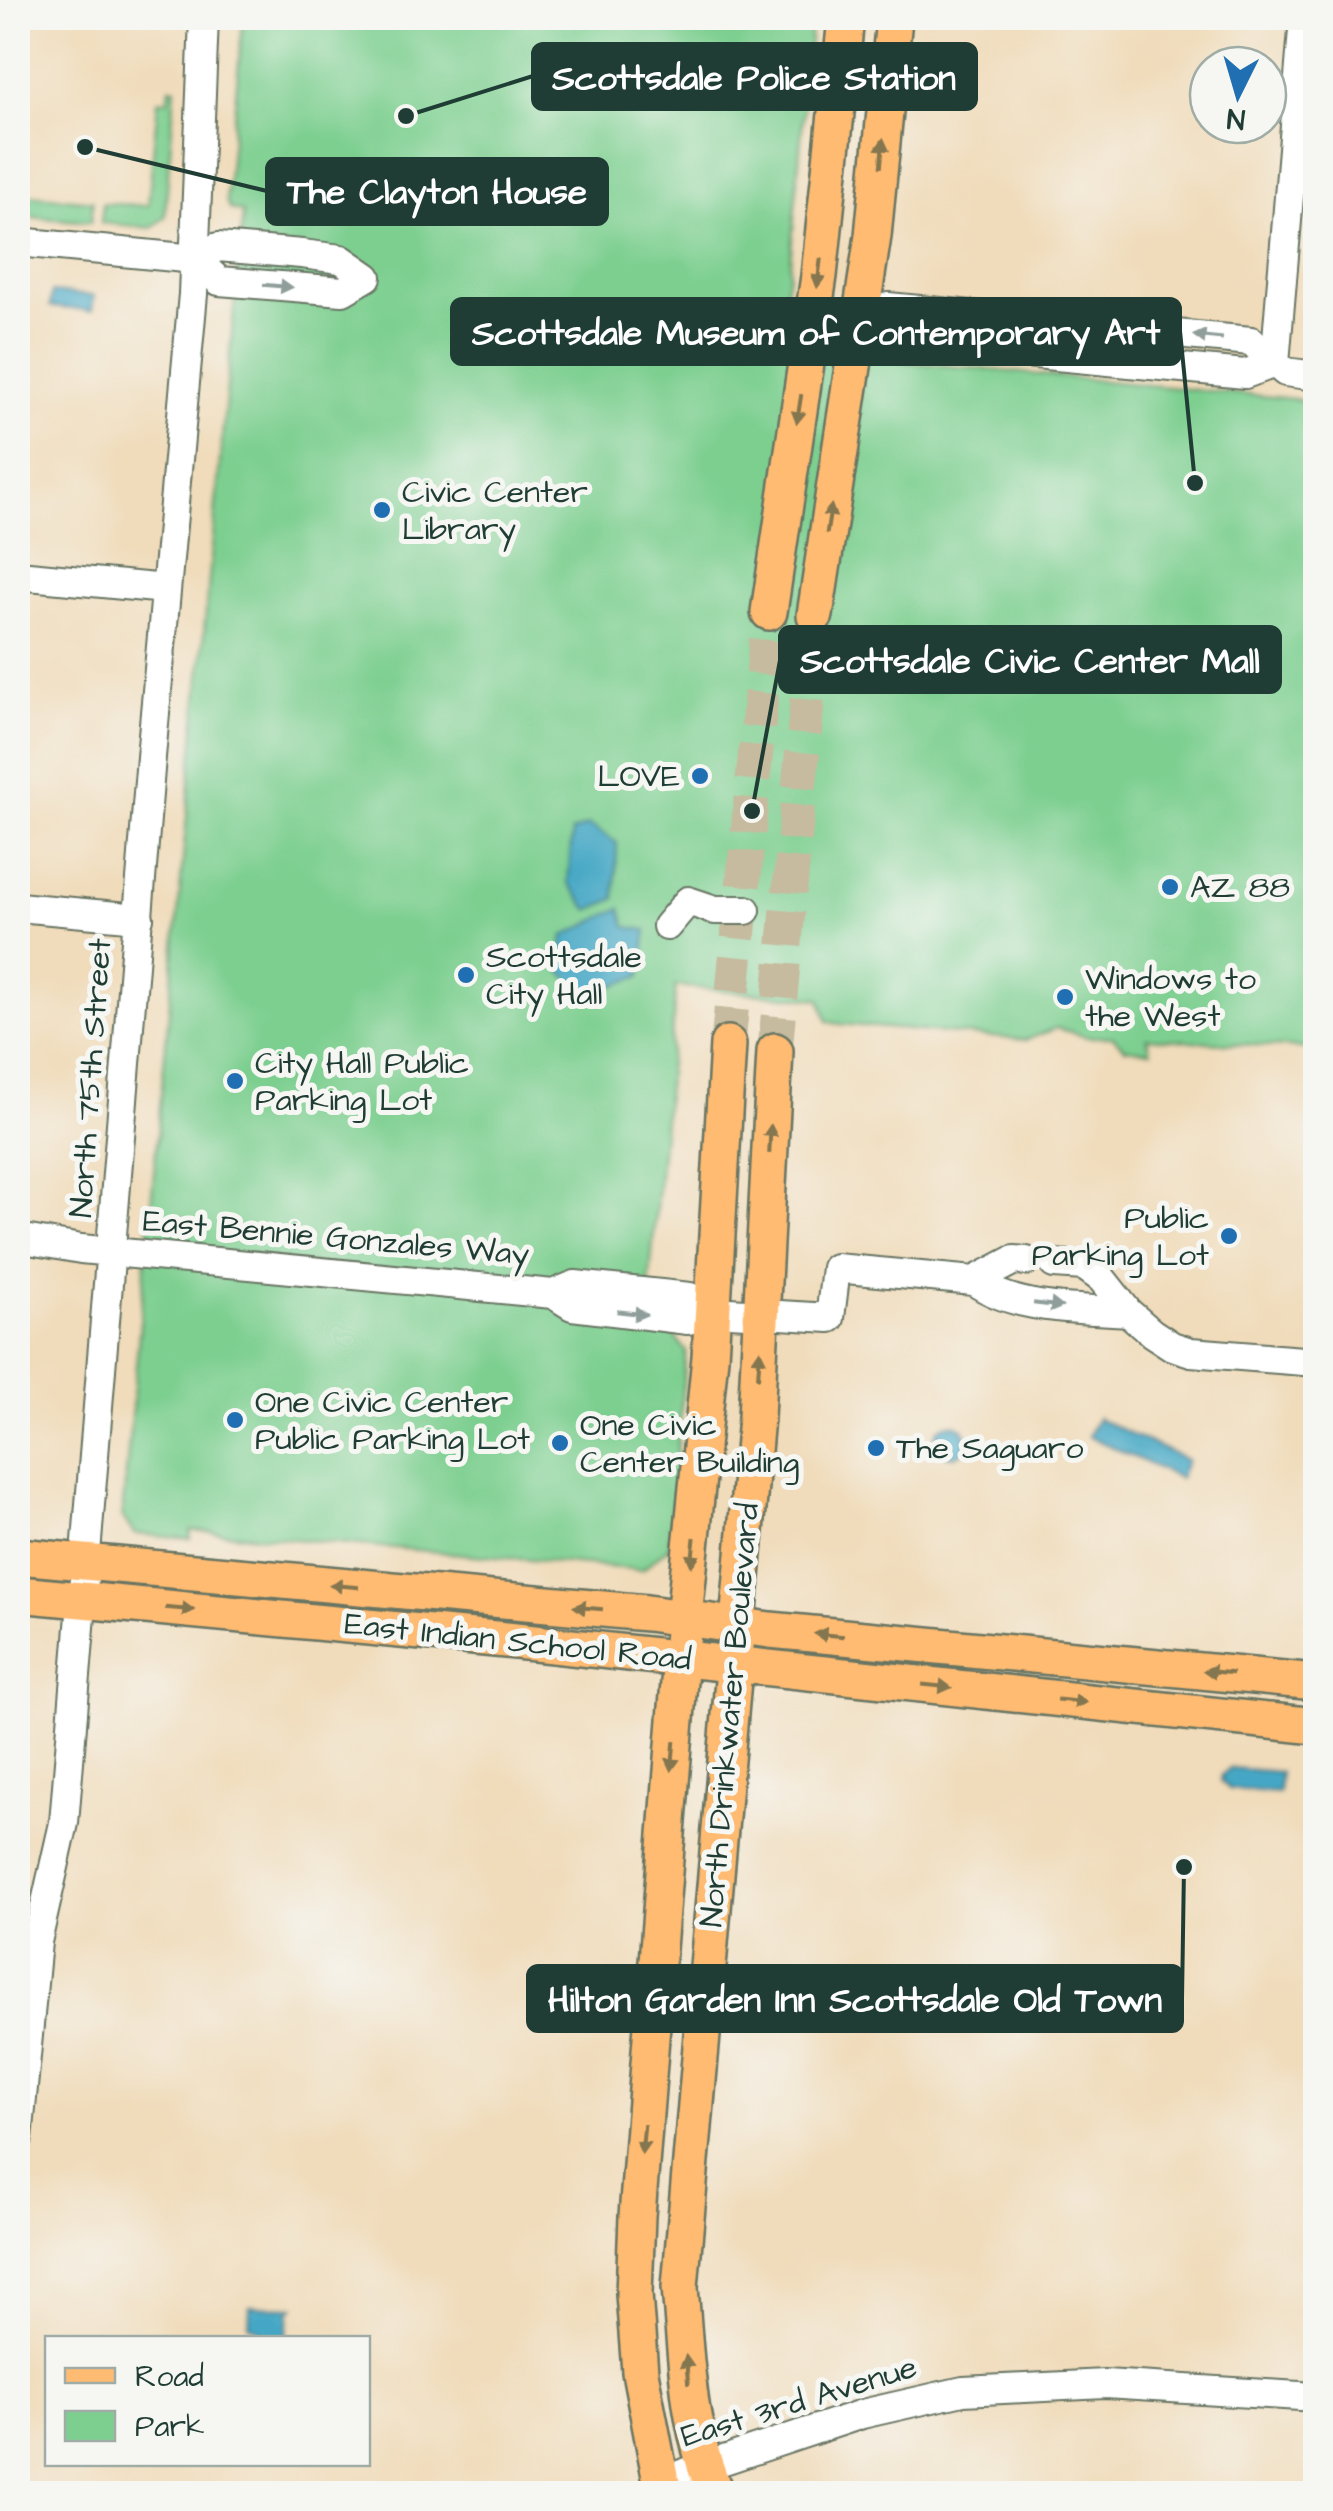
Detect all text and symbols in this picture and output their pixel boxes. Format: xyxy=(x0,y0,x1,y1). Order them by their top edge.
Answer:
callout: Scottsdale Police Station xyxy=(533,44,976,109)
north arrow xyxy=(1188,45,1288,145)
text: Scottsdale Police Station xyxy=(551,54,956,103)
text: N xyxy=(1225,98,1246,139)
one-way arrow xyxy=(875,136,891,168)
callout: The Clayton House xyxy=(267,159,607,224)
text: The Clayton House xyxy=(286,168,587,219)
one-way arrow xyxy=(811,258,827,289)
one-way arrow xyxy=(263,278,295,294)
callout: Scottsdale Museum of Contemporary Art xyxy=(452,299,1180,364)
text: Scottsdale Museum of Contemporary Art xyxy=(471,309,1161,360)
one-way arrow xyxy=(1191,329,1223,345)
one-way arrow xyxy=(791,394,806,426)
place label: Civic Center Library xyxy=(402,470,588,552)
marker: Civic Center Library xyxy=(371,499,393,521)
one-way arrow xyxy=(822,502,837,534)
callout: Scottsdale Civic Center Mall xyxy=(780,627,1280,692)
text: Scottsdale Civic Center Mall xyxy=(799,637,1260,686)
place label: LOVE xyxy=(597,754,680,799)
marker: LOVE xyxy=(689,765,711,787)
place label: AZ 88 xyxy=(1190,865,1290,910)
marker: AZ 88 xyxy=(1159,876,1181,898)
place label: Scottsdale City Hall xyxy=(486,935,642,1017)
street label: North 75th Street xyxy=(59,937,123,1219)
place label: Windows to the West xyxy=(1085,957,1256,1039)
marker: Scottsdale City Hall xyxy=(455,964,477,986)
marker: Windows to the West xyxy=(1054,986,1076,1008)
place label: City Hall Public Parking Lot xyxy=(255,1041,469,1123)
marker: City Hall Public Parking Lot xyxy=(224,1070,246,1092)
one-way arrow xyxy=(762,1123,778,1155)
place label: Public Parking Lot xyxy=(1032,1196,1209,1278)
street label: East Bennie Gonzales Way xyxy=(141,1199,531,1277)
marker: Public Parking Lot xyxy=(1218,1225,1240,1247)
one-way arrow xyxy=(1033,1297,1065,1313)
one-way arrow xyxy=(617,1305,649,1321)
one-way arrow xyxy=(751,1348,767,1380)
place label: One Civic Center Public Parking Lot xyxy=(255,1380,530,1462)
place label: One Civic Center Building xyxy=(580,1403,799,1485)
marker: One Civic Center Public Parking Lot xyxy=(224,1409,246,1431)
place label: The Saguaro xyxy=(896,1426,1083,1471)
marker: One Civic Center Building xyxy=(549,1432,571,1454)
marker: The Saguaro xyxy=(865,1437,887,1459)
street label: North Drinkwater Boulevard xyxy=(689,1501,771,1929)
one-way arrow xyxy=(684,1537,700,1568)
one-way arrow xyxy=(328,1577,360,1593)
one-way arrow xyxy=(571,1599,603,1615)
one-way arrow xyxy=(165,1601,197,1617)
street label: East Indian School Road xyxy=(342,1601,694,1683)
one-way arrow xyxy=(812,1627,844,1643)
one-way arrow xyxy=(1202,1664,1234,1680)
one-way arrow xyxy=(921,1679,953,1695)
one-way arrow xyxy=(1057,1693,1089,1709)
one-way arrow xyxy=(665,1740,681,1772)
callout: Hilton Garden Inn Scottsdale Old Town xyxy=(528,1966,1182,2031)
text: Hilton Garden Inn Scottsdale Old Town xyxy=(548,1976,1162,2025)
one-way arrow xyxy=(635,2124,651,2156)
legend xyxy=(45,2336,370,2466)
street label: East 3rd Avenue xyxy=(676,2345,922,2459)
one-way arrow xyxy=(679,2354,695,2386)
text: Road xyxy=(135,2356,204,2398)
text: Park xyxy=(135,2406,204,2448)

